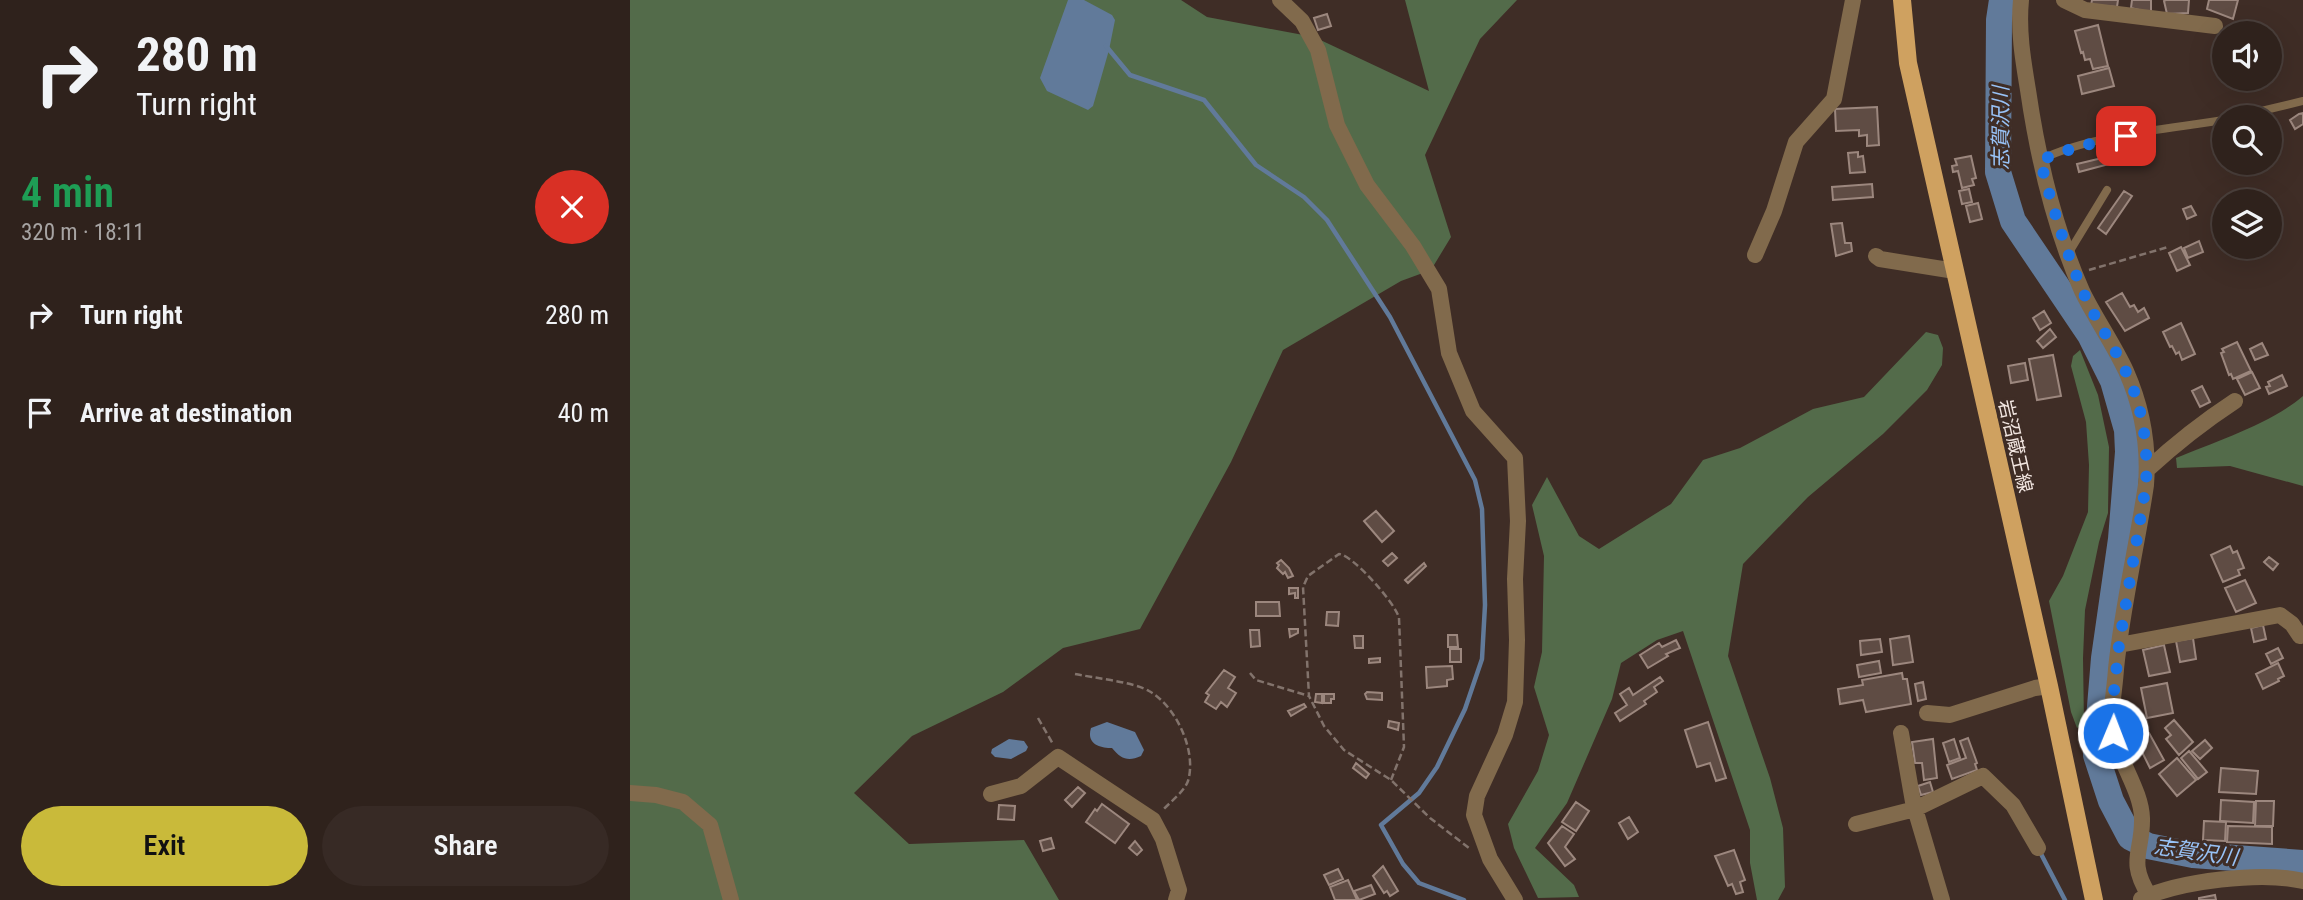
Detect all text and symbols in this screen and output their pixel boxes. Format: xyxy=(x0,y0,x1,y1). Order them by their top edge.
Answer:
map controls xyxy=(2212,21,2282,259)
button: sound xyxy=(2212,21,2282,91)
text: 280 m xyxy=(136,26,258,83)
icon: right xyxy=(21,28,112,119)
water label: 志賀沢川 xyxy=(1989,84,2013,170)
text: Turn right xyxy=(136,85,257,123)
button: search xyxy=(2212,105,2282,175)
pin xyxy=(2096,106,2156,166)
icon: arrive xyxy=(2107,117,2145,155)
text: 4 min xyxy=(21,168,114,217)
button: close xyxy=(535,170,609,244)
button: layers xyxy=(2212,189,2282,259)
text: 320 m · 18:11 xyxy=(21,219,145,246)
icon: right xyxy=(21,296,59,334)
text: Turn right xyxy=(80,300,182,330)
text: 280 m xyxy=(545,300,609,330)
icon: arrive xyxy=(21,394,59,432)
street label: 岩沼蔵王線 xyxy=(1994,397,2037,495)
text: Arrive at destination xyxy=(80,398,292,428)
text: 40 m xyxy=(558,398,609,428)
position arrow xyxy=(2076,696,2150,770)
button: Exit xyxy=(21,806,308,886)
button: Share xyxy=(322,806,609,886)
water label: 志賀沢川 xyxy=(2153,834,2241,870)

